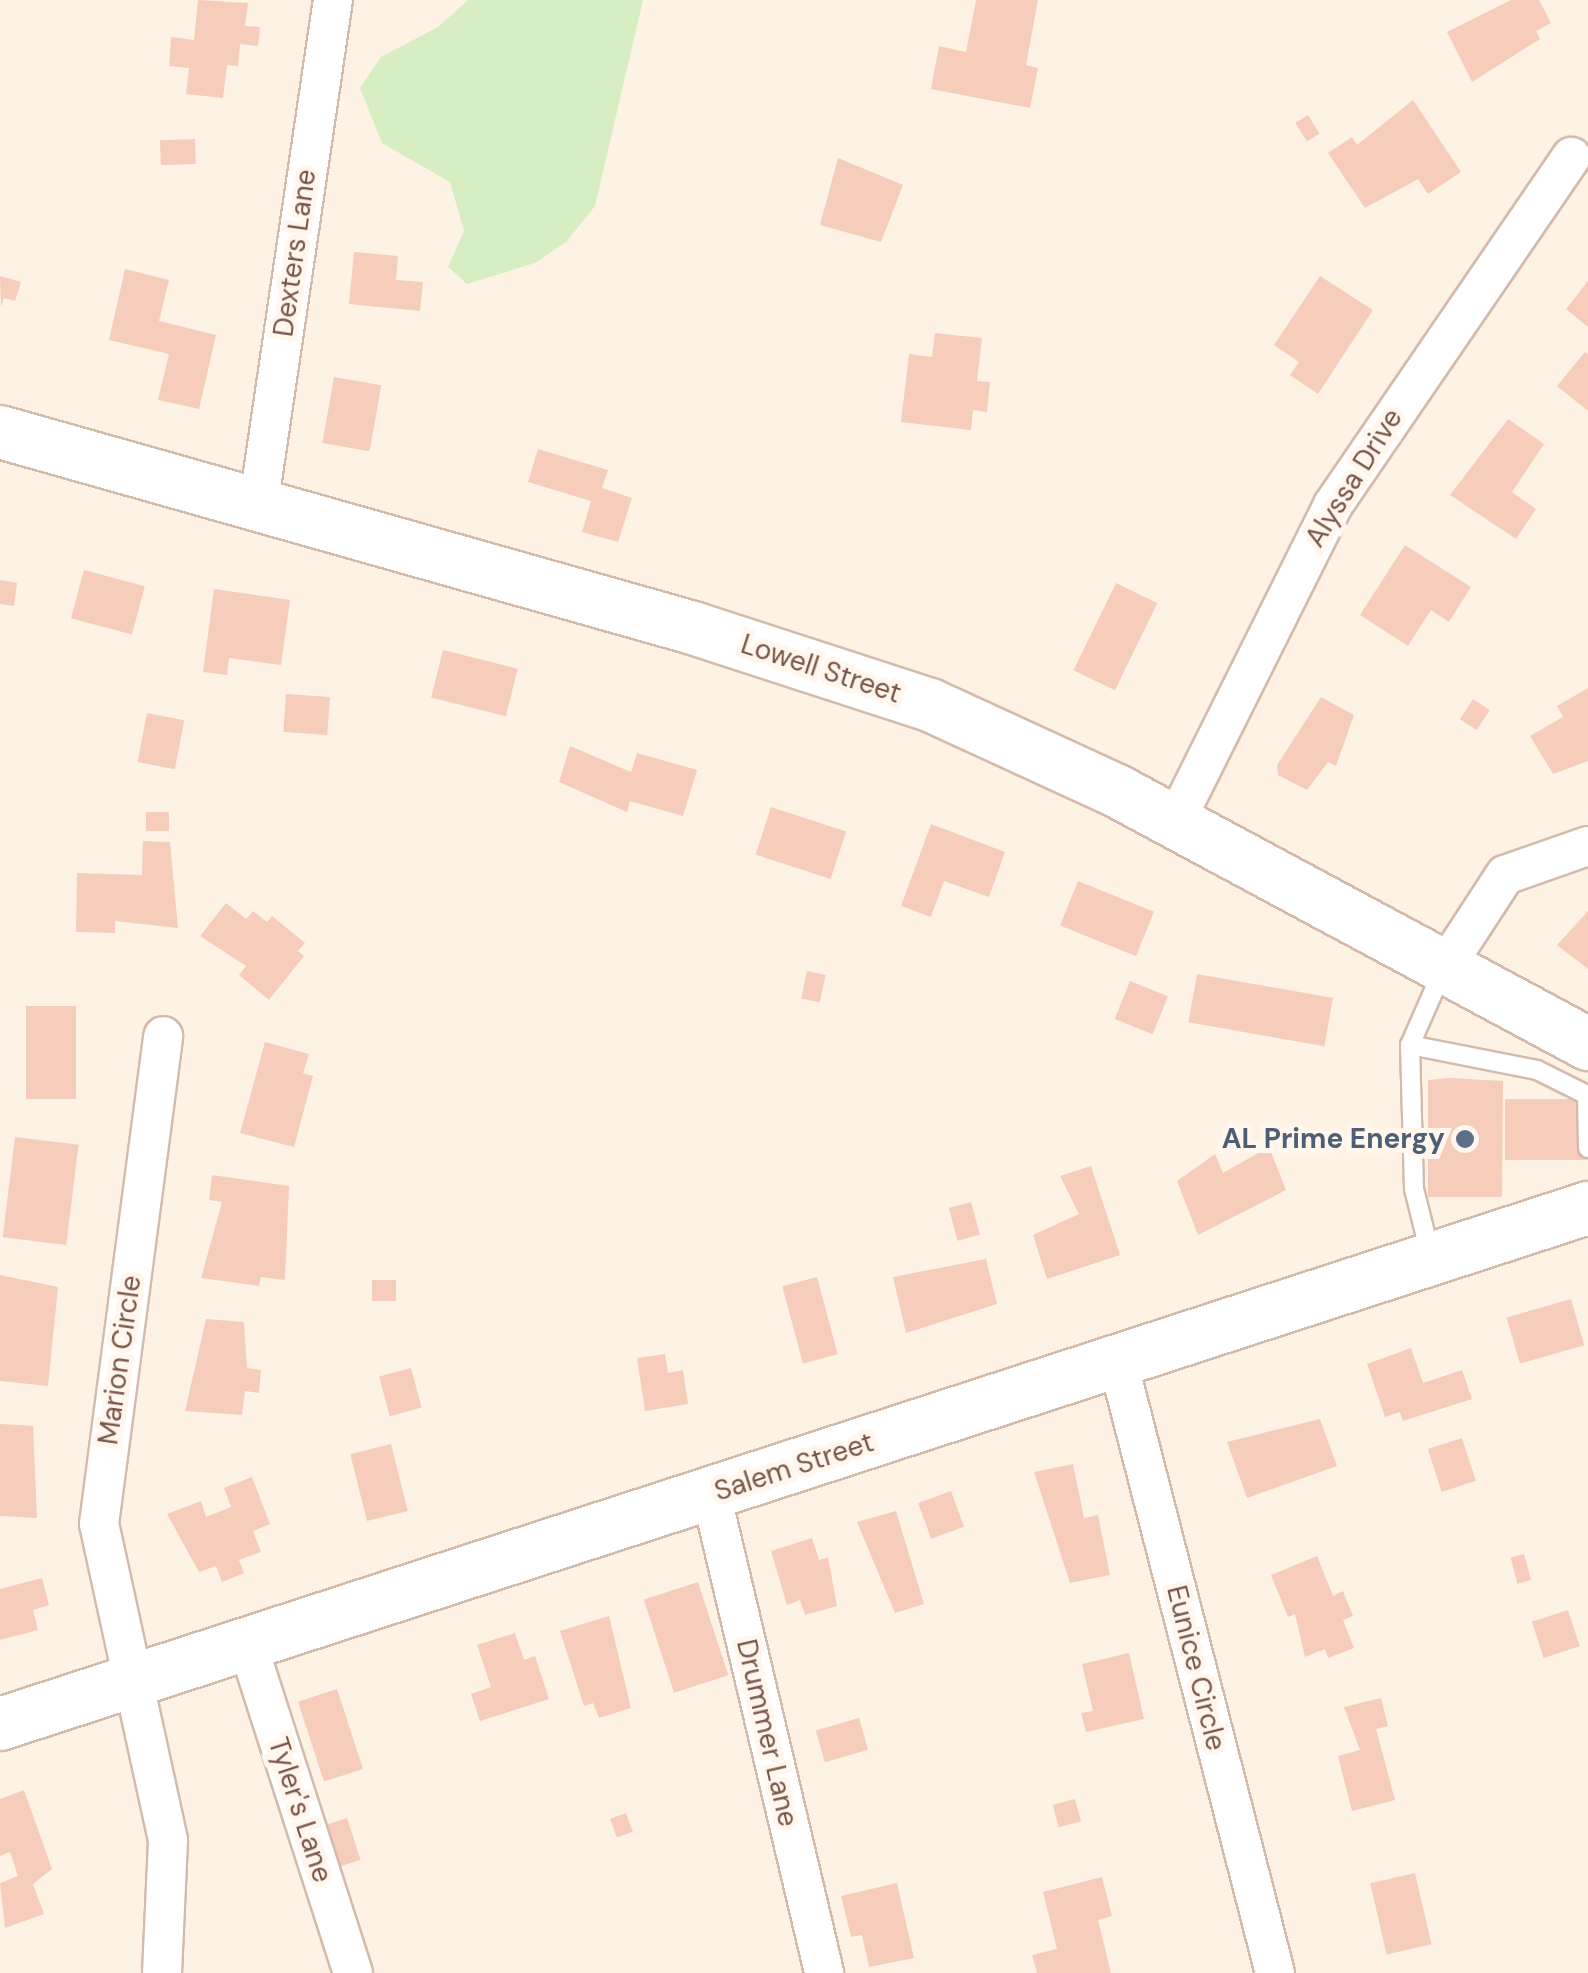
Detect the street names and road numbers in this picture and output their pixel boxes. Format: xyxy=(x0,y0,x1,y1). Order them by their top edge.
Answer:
street label: Dexters Lane xyxy=(267,167,323,339)
street label: Alyssa Drive xyxy=(1298,403,1410,553)
street label: Lowell Street xyxy=(737,627,905,711)
street label: Marion Circle xyxy=(91,1273,149,1447)
street label: Salem Street xyxy=(710,1425,878,1509)
street label: Eunice Circle xyxy=(1159,1582,1233,1754)
street label: Drummer Lane xyxy=(729,1636,805,1830)
street label: Tyler's Lane xyxy=(261,1733,339,1887)

